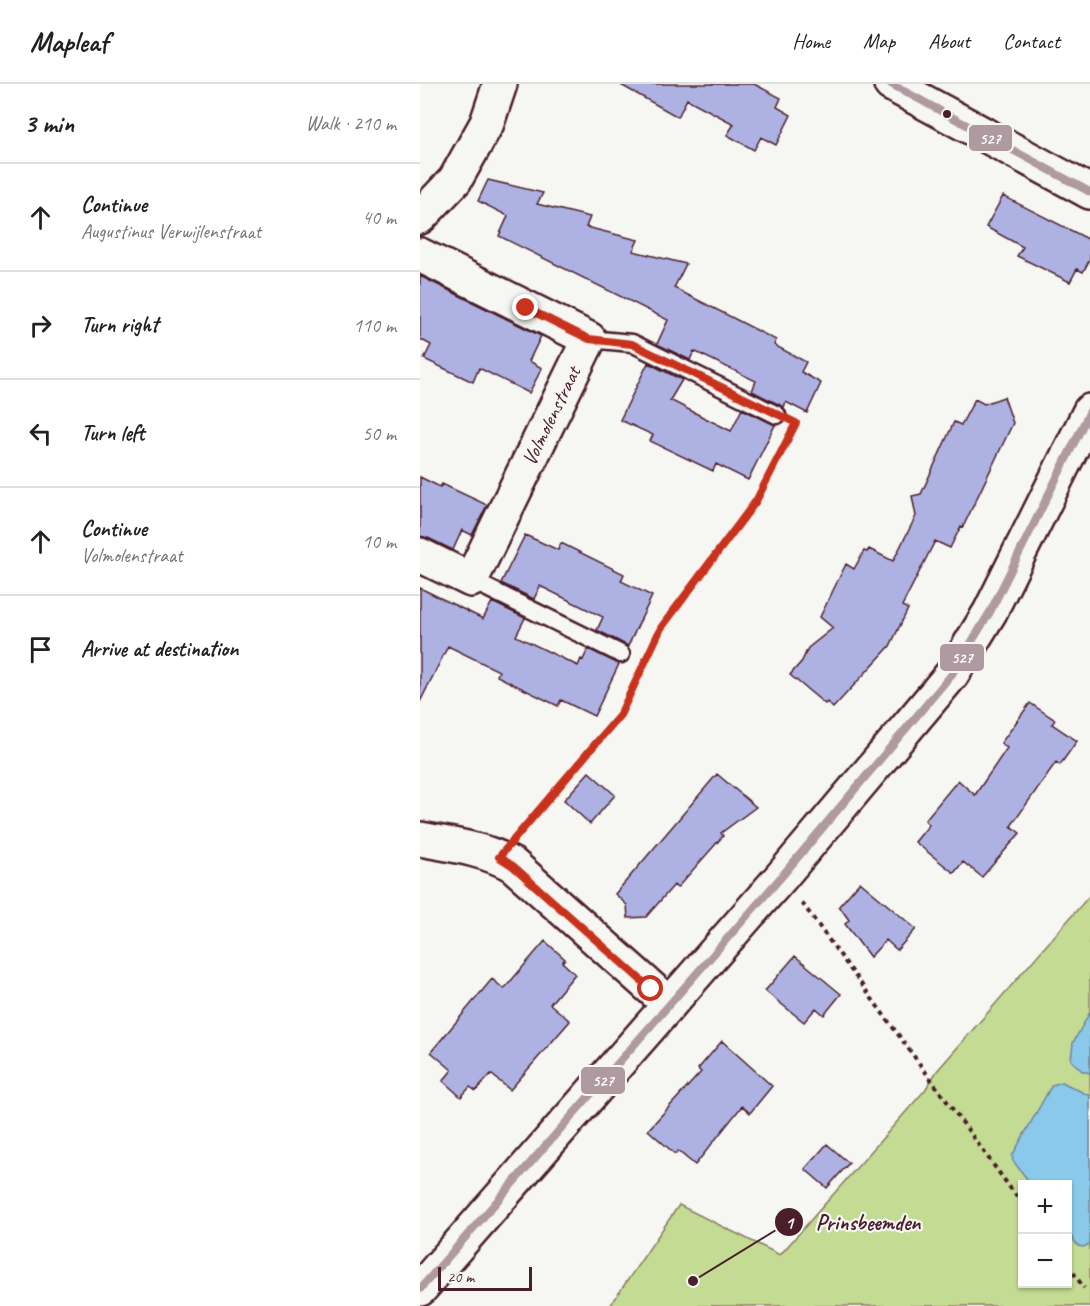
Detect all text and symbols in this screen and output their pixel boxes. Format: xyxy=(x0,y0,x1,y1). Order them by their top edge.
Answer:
text: Mapleaf xyxy=(30,24,108,59)
text: Home xyxy=(792,28,830,54)
text: Map xyxy=(863,28,895,54)
text: About xyxy=(928,28,970,54)
text: Contact xyxy=(1003,28,1060,54)
text: 3 min xyxy=(24,107,74,140)
unlabelled marker xyxy=(941,108,953,120)
text: Walk · 210 m xyxy=(306,111,396,136)
line badge: 527 xyxy=(968,124,1013,152)
text: 527 xyxy=(979,129,1003,149)
text: Continue xyxy=(81,191,147,219)
icon: ahead xyxy=(24,201,57,234)
text: 40 m xyxy=(362,205,396,230)
text: Augustinus Verwijlenstraat xyxy=(81,219,261,244)
route end xyxy=(512,294,538,320)
icon: right xyxy=(24,309,57,342)
text: Turn right xyxy=(81,311,158,339)
text: 110 m xyxy=(353,313,396,338)
street label: Volmolenstraat xyxy=(516,360,587,470)
icon: left xyxy=(24,417,57,450)
text: Turn left xyxy=(81,419,145,447)
text: 50 m xyxy=(362,421,396,446)
text: Continue xyxy=(81,515,147,543)
icon: ahead xyxy=(24,525,57,558)
text: 10 m xyxy=(362,529,396,554)
text: Volmolenstraat xyxy=(81,543,183,568)
icon: arrive xyxy=(24,633,57,666)
text: Arrive at destination xyxy=(81,635,238,663)
line badge: 527 xyxy=(939,643,985,672)
text: 527 xyxy=(951,648,975,668)
route start xyxy=(637,975,663,1001)
line badge: 527 xyxy=(580,1066,626,1095)
text: 527 xyxy=(592,1071,616,1091)
map controls xyxy=(1018,1180,1072,1288)
button: + xyxy=(1018,1180,1072,1234)
callout: Prinsbeemden xyxy=(774,1202,933,1242)
text: Prinsbeemden xyxy=(816,1209,921,1237)
text: 1 xyxy=(785,1212,795,1234)
button: − xyxy=(1018,1234,1072,1288)
scale bar xyxy=(438,1264,532,1292)
text: 20 m xyxy=(447,1267,474,1287)

